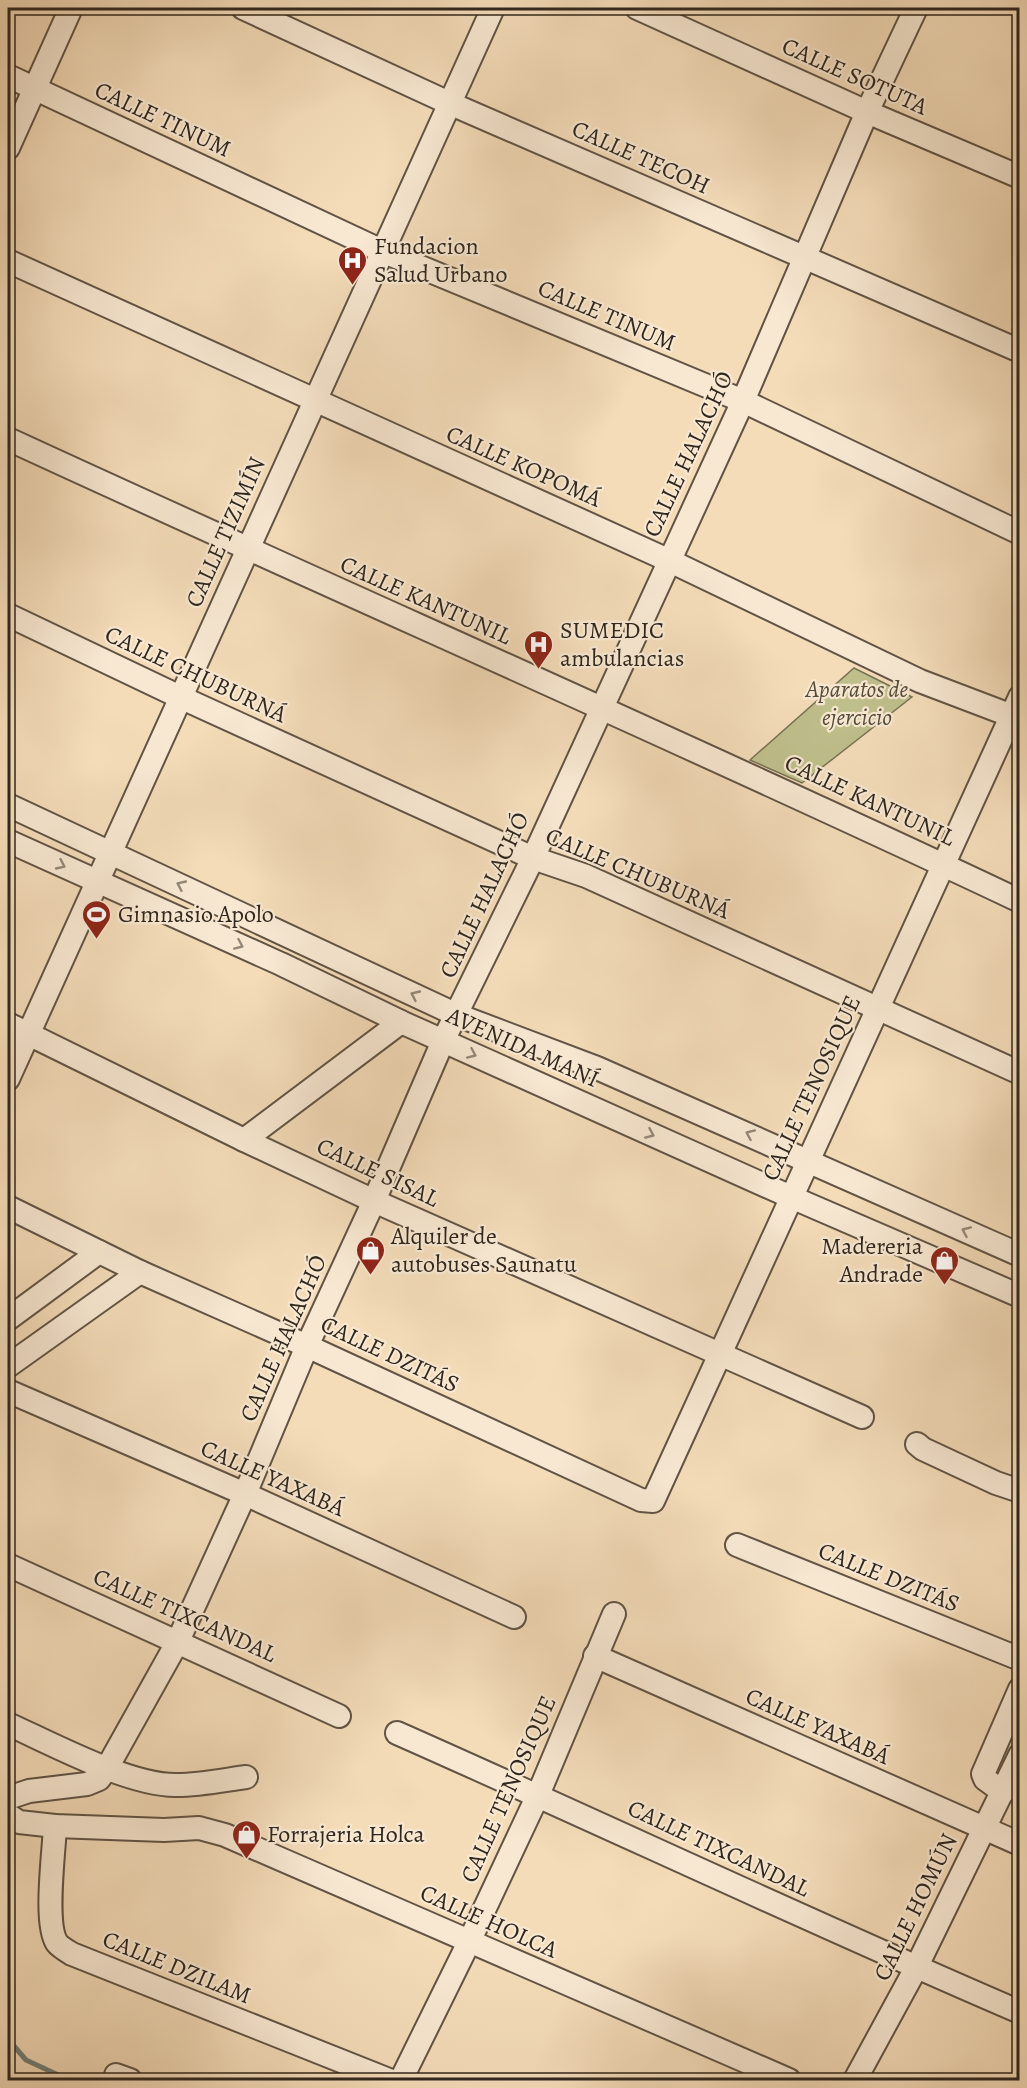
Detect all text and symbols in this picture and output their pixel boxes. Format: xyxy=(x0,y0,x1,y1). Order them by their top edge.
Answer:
street label: CALLE SOTUTA xyxy=(777,30,934,123)
street label: CALLE TINUM xyxy=(90,73,236,165)
street label: CALLE TECOH xyxy=(567,112,715,202)
place label: Fundacion Salud Urbano xyxy=(374,230,507,290)
hospital icon: Fundacion Salud Urbano xyxy=(337,244,369,286)
street label: CALLE TINUM xyxy=(533,272,681,358)
street label: CALLE HALACHÓ xyxy=(636,366,740,542)
street label: CALLE KOPOMÁ xyxy=(441,417,608,515)
street label: CALLE TIZIMÍN xyxy=(178,452,272,612)
street label: CALLE KANTUNIL xyxy=(335,548,517,652)
place label: SUMEDIC ambulancias xyxy=(560,614,684,674)
street label: CALLE CHUBURNÁ xyxy=(100,618,293,731)
hospital icon: SUMEDIC ambulancias xyxy=(523,628,555,670)
park label: Aparatos de ejercicio xyxy=(804,673,909,733)
street label: CALLE KANTUNIL xyxy=(780,747,961,854)
street label: CALLE HALACHÓ xyxy=(432,807,536,983)
street label: CALLE CHUBURNÁ xyxy=(541,820,736,927)
one-way arrow xyxy=(54,858,65,870)
one-way arrow xyxy=(177,880,188,892)
sports icon: Gimnasio Apolo xyxy=(81,898,113,940)
place label: Gimnasio Apolo xyxy=(118,898,274,930)
one-way arrow xyxy=(232,938,243,950)
one-way arrow xyxy=(410,990,421,1002)
street label: CALLE TENOSIQUE xyxy=(754,990,868,1186)
street label: AVENIDA MANÍ xyxy=(441,999,604,1095)
one-way arrow xyxy=(466,1047,477,1059)
one-way arrow xyxy=(644,1126,655,1138)
street label: CALLE SISAL xyxy=(312,1130,445,1215)
one-way arrow xyxy=(745,1130,756,1142)
place label: Alquiler de autobuses Saunatu xyxy=(390,1220,577,1280)
one-way arrow xyxy=(962,1226,973,1238)
place label: Madereria Andrade xyxy=(821,1230,924,1290)
shop icon: Alquiler de autobuses Saunatu xyxy=(354,1234,386,1276)
shop icon: Madereria Andrade xyxy=(928,1244,960,1286)
street label: CALLE HALACHÓ xyxy=(232,1250,334,1426)
street label: CALLE DZITÁS xyxy=(316,1308,464,1400)
street label: CALLE YAXABÁ xyxy=(196,1432,351,1524)
street label: CALLE DZITÁS xyxy=(814,1534,964,1620)
street label: CALLE TIXCANDAL xyxy=(88,1560,282,1670)
street label: CALLE YAXABÁ xyxy=(741,1680,896,1772)
street label: CALLE TENOSIQUE xyxy=(452,1691,564,1887)
street label: CALLE TIXCANDAL xyxy=(623,1792,816,1905)
shop icon: Forrajeria Holca xyxy=(230,1818,262,1860)
place label: Forrajeria Holca xyxy=(267,1818,425,1850)
street label: CALLE HOMÚN xyxy=(866,1828,964,1986)
street label: CALLE HOLCA xyxy=(415,1876,564,1966)
street label: CALLE DZILAM xyxy=(98,1923,256,2011)

